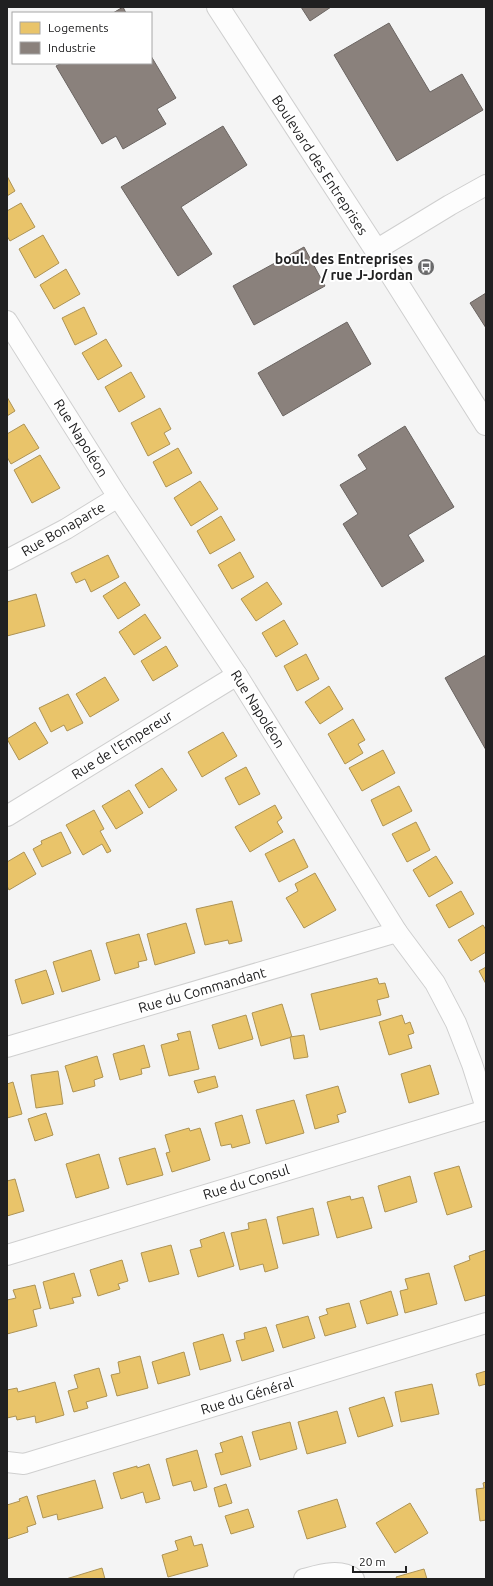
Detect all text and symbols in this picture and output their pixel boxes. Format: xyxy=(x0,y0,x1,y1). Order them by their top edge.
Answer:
legend xyxy=(12,12,152,64)
text: Logements xyxy=(48,21,108,34)
text: Industrie xyxy=(48,41,96,54)
street label: Boulevard des Entreprises xyxy=(269,92,371,238)
place label: boul. des Entreprises / rue J-Jordan xyxy=(275,251,413,283)
bus stop icon: boul. des Entreprises / rue J-Jordan xyxy=(416,257,436,277)
street label: Rue Napoléon xyxy=(51,396,111,480)
street label: Rue Bonaparte xyxy=(18,499,108,559)
street label: Rue Napoléon xyxy=(228,667,288,751)
street label: Rue de l'Empereur xyxy=(69,707,176,783)
street label: Rue du Commandant xyxy=(136,964,268,1016)
street label: Rue du Consul xyxy=(201,1161,291,1203)
street label: Rue du Général xyxy=(199,1374,296,1418)
scale bar xyxy=(353,1548,406,1574)
text: 20 m xyxy=(359,1555,386,1568)

